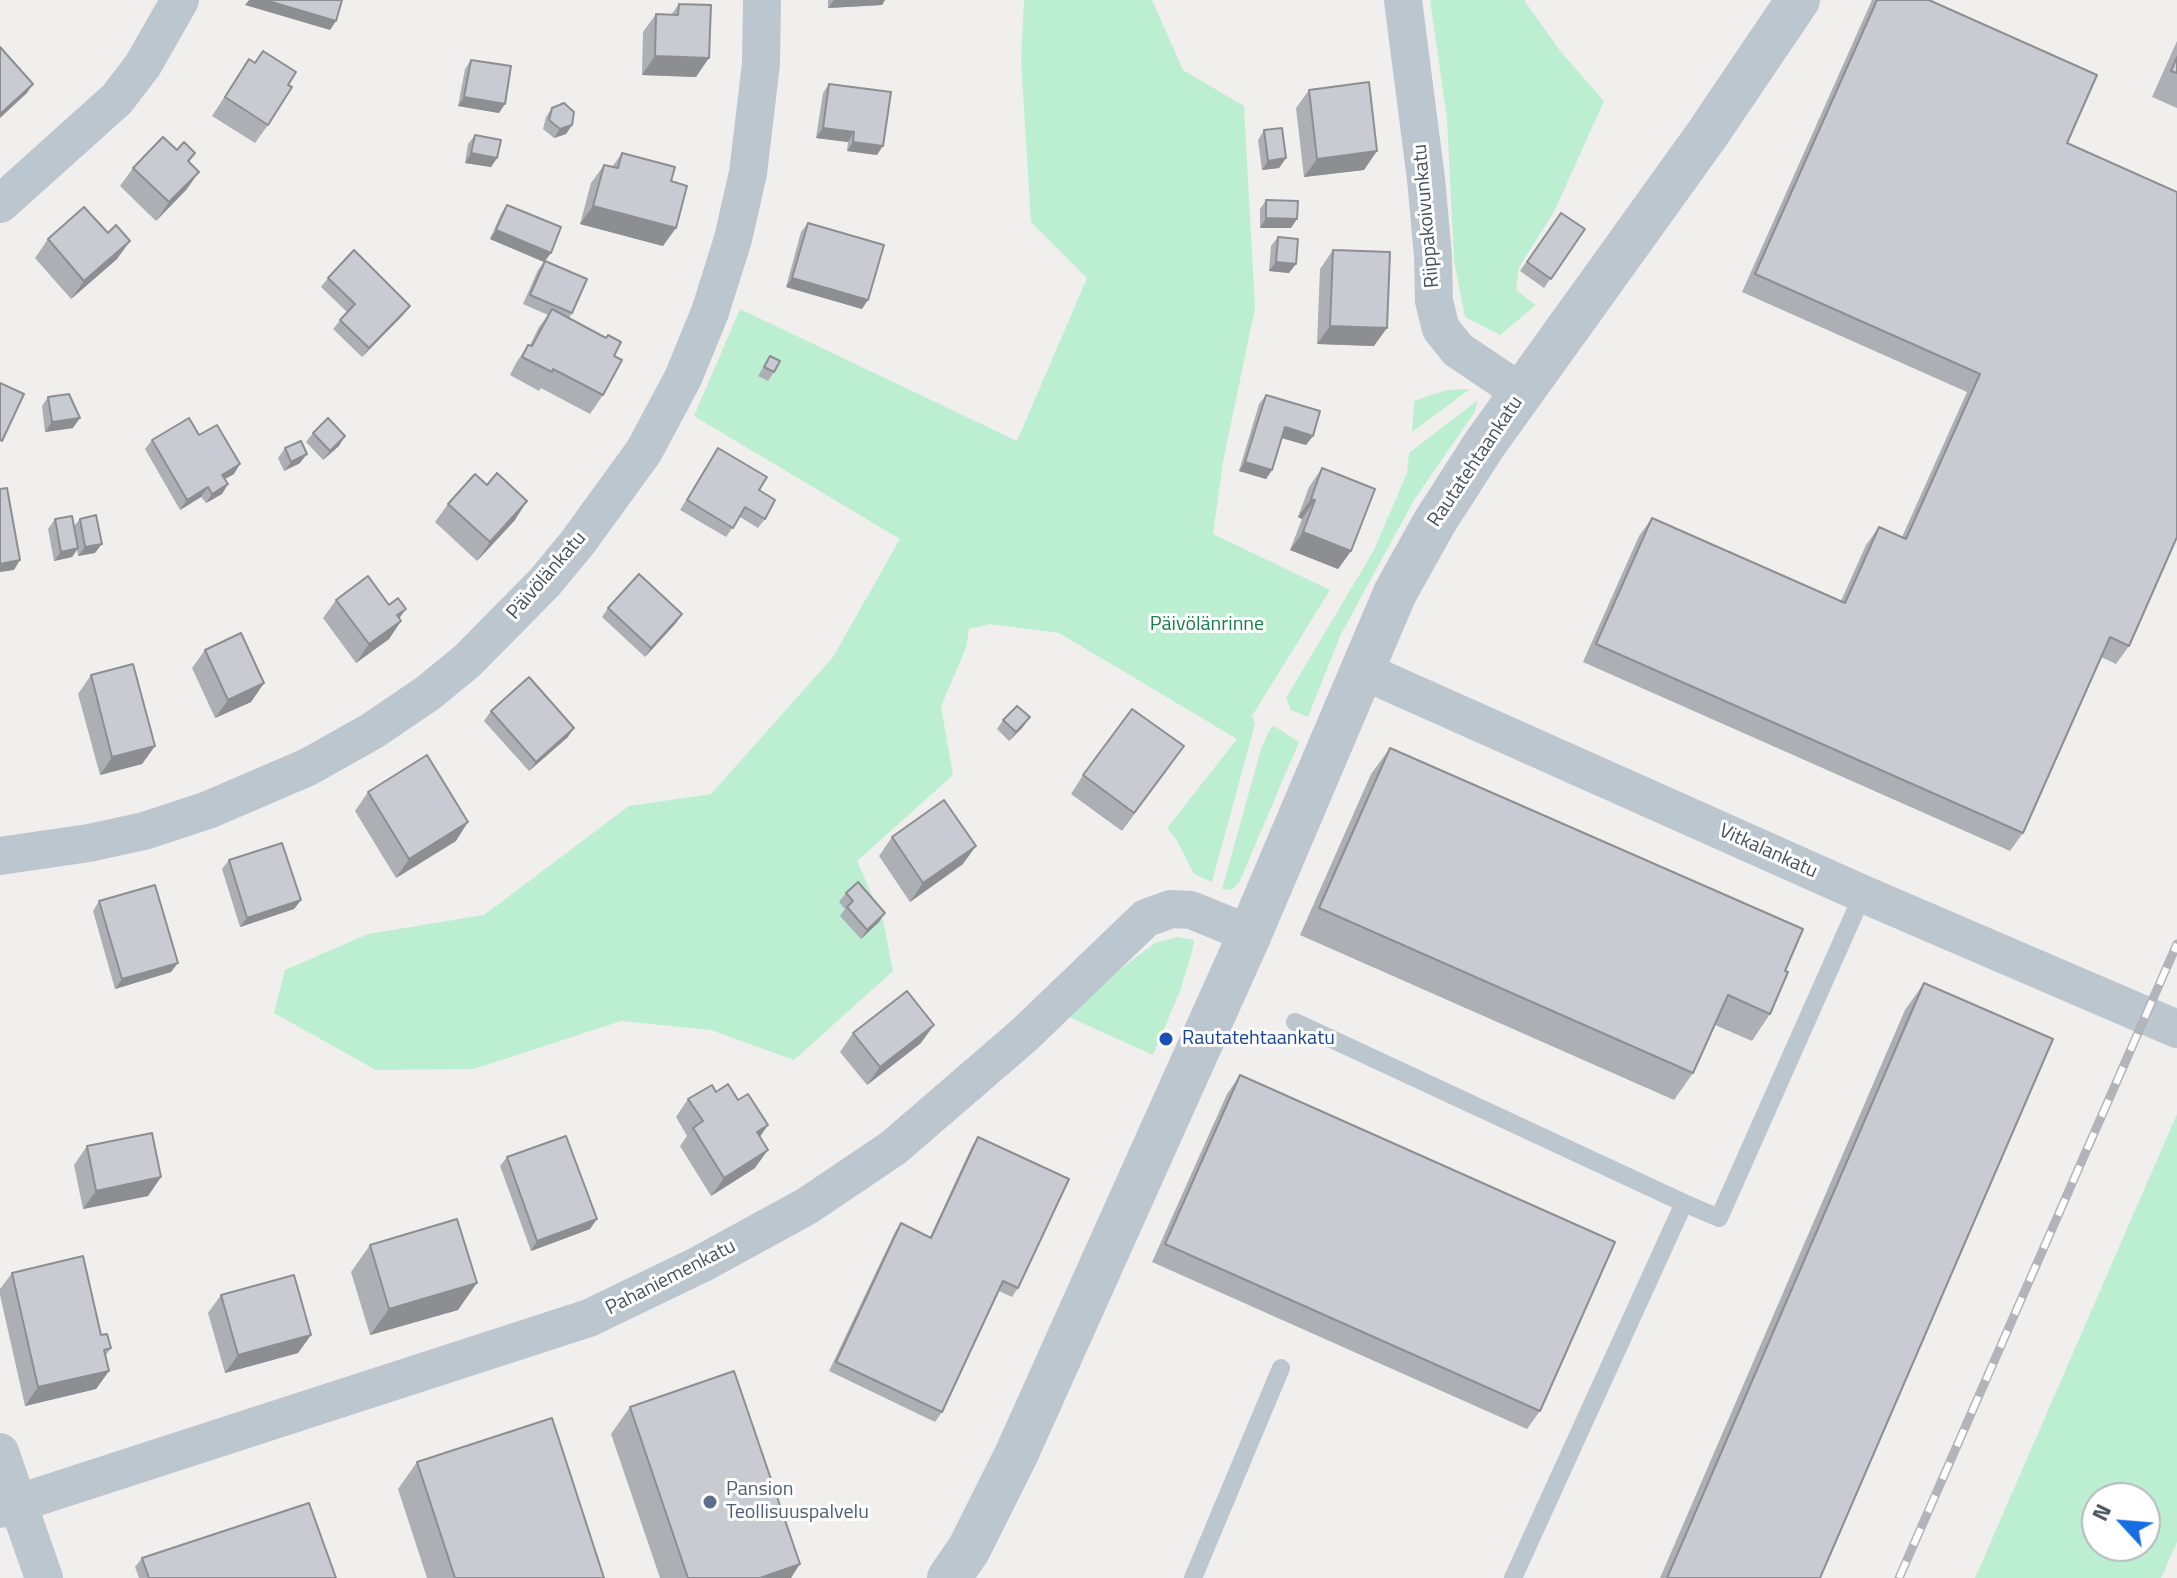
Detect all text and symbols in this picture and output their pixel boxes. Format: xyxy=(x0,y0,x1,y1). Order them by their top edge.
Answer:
street label: Riippakoivunkatu xyxy=(1409,143,1445,289)
street label: Rautatehtaankatu xyxy=(1423,392,1529,532)
street label: Päivölänkatu xyxy=(502,527,592,625)
park label: Päivölänrinne xyxy=(1150,613,1264,637)
street label: Vitkalankatu xyxy=(1715,820,1821,884)
place label: Rautatehtaankatu xyxy=(1182,1027,1335,1051)
marker: Rautatehtaankatu xyxy=(1157,1030,1175,1048)
street label: Pahaniemenkatu xyxy=(602,1235,740,1321)
place label: Pansion Teollisuuspalvelu xyxy=(726,1478,869,1525)
north arrow xyxy=(2081,1482,2161,1562)
marker: Pansion Teollisuuspalvelu xyxy=(701,1493,719,1511)
text: N xyxy=(2083,1498,2120,1527)

